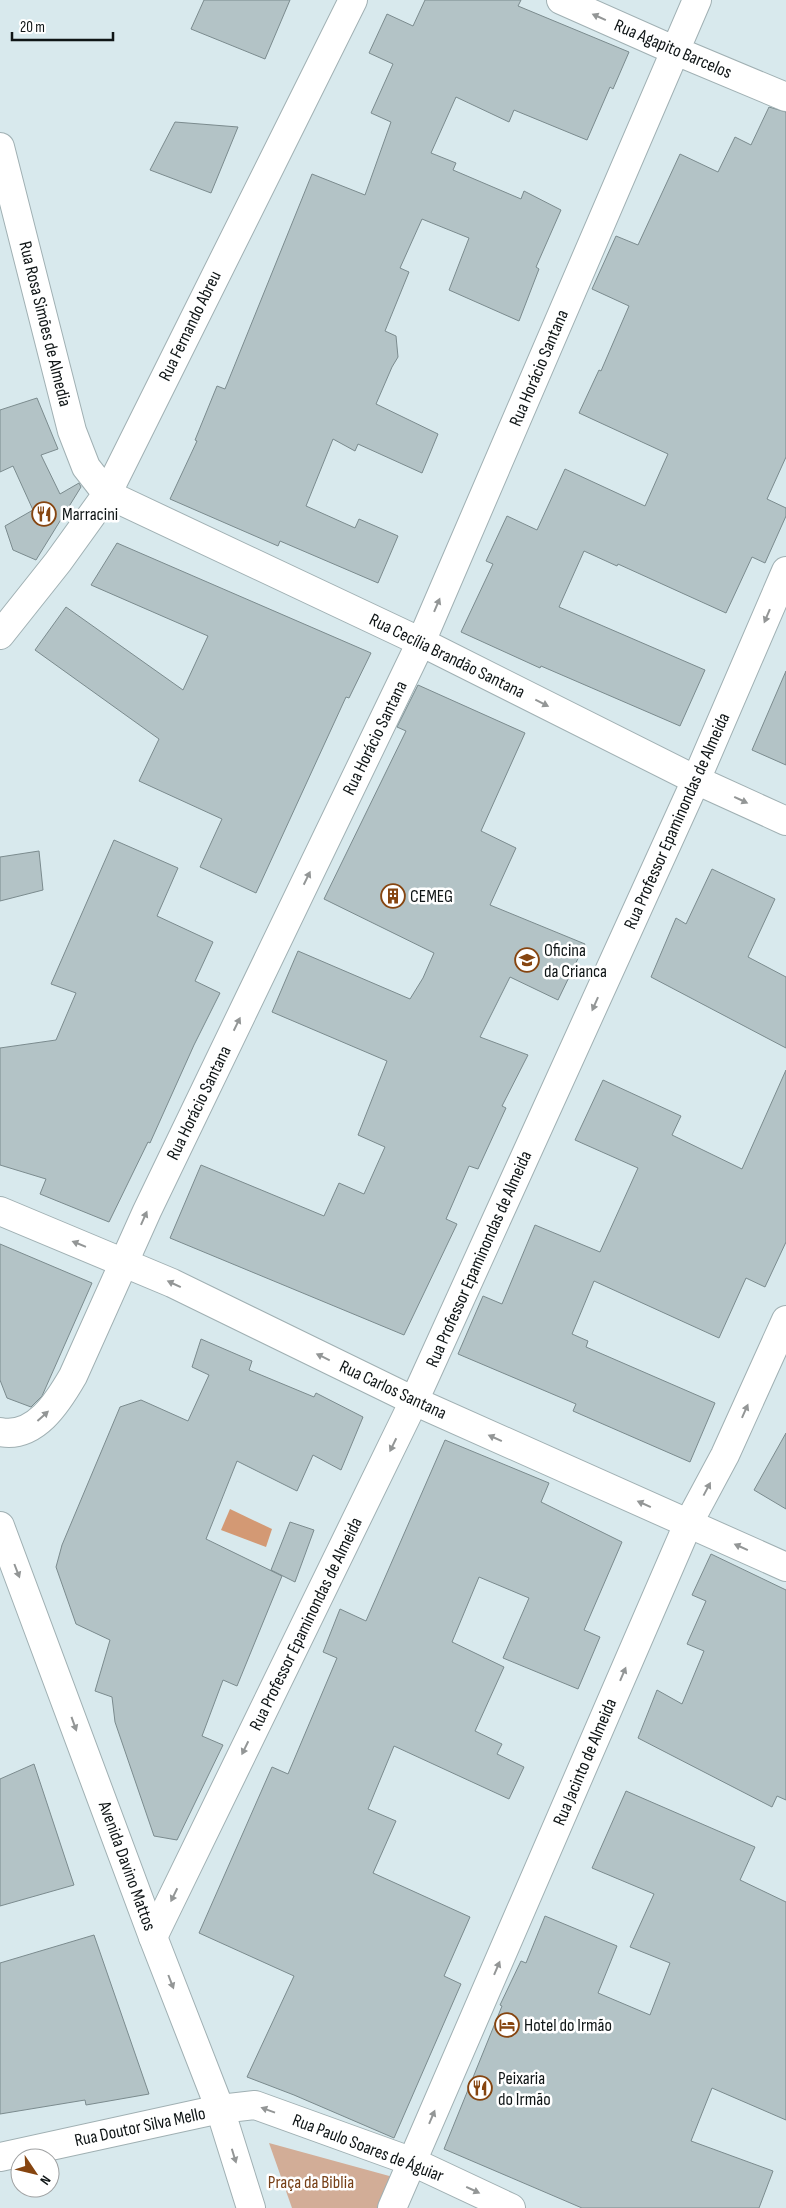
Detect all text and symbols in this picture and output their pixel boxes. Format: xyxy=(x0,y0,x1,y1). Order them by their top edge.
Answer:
scale bar xyxy=(12,10,114,42)
one-way arrow xyxy=(592,13,606,21)
street label: Rua Agapito Barcelos xyxy=(611,15,735,83)
text: 20 m xyxy=(20,18,45,37)
street label: Rua Rosa Simões de Almedia xyxy=(14,239,76,409)
street label: Rua Fernando Abreu xyxy=(154,268,226,384)
street label: Rua Horácio Santana xyxy=(505,307,573,429)
restaurant icon: Marracini xyxy=(31,501,57,527)
place label: Marracini xyxy=(62,504,118,525)
one-way arrow xyxy=(433,597,441,612)
street label: Rua Cecília Brandão Santana xyxy=(366,609,528,703)
one-way arrow xyxy=(762,609,770,623)
street label: Rua Horácio Santana xyxy=(338,677,412,798)
one-way arrow xyxy=(535,699,550,707)
street label: Rua Professor Epaminondas de Almeida xyxy=(620,710,734,932)
one-way arrow xyxy=(734,797,748,805)
one-way arrow xyxy=(303,871,311,885)
building icon: CEMEG xyxy=(380,883,406,909)
place label: CEMEG xyxy=(410,886,453,907)
place label: Oficina da Crianca xyxy=(544,940,607,982)
school or university icon: Oficina da Crianca xyxy=(514,947,540,973)
one-way arrow xyxy=(590,997,598,1011)
one-way arrow xyxy=(233,1017,241,1031)
street label: Rua Horácio Santana xyxy=(162,1042,236,1163)
street label: Rua Professor Epaminondas de Almeida xyxy=(422,1148,536,1370)
one-way arrow xyxy=(140,1211,148,1225)
one-way arrow xyxy=(71,1240,86,1248)
one-way arrow xyxy=(167,1280,181,1288)
one-way arrow xyxy=(316,1353,331,1361)
street label: Rua Carlos Santana xyxy=(336,1356,450,1424)
one-way arrow xyxy=(742,1404,750,1418)
one-way arrow xyxy=(37,1410,49,1422)
one-way arrow xyxy=(488,1433,502,1441)
one-way arrow xyxy=(389,1438,397,1452)
one-way arrow xyxy=(703,1482,711,1497)
one-way arrow xyxy=(637,1499,651,1507)
street label: Rua Professor Epaminondas de Almeida xyxy=(245,1514,367,1734)
one-way arrow xyxy=(734,1543,748,1551)
one-way arrow xyxy=(14,1564,21,1579)
one-way arrow xyxy=(620,1667,628,1681)
street label: Rua Jacinto de Almeida xyxy=(549,1695,621,1829)
one-way arrow xyxy=(70,1717,78,1732)
one-way arrow xyxy=(241,1741,249,1756)
street label: Avenida Davino Mattos xyxy=(94,1797,160,1934)
one-way arrow xyxy=(170,1887,178,1902)
one-way arrow xyxy=(493,1961,501,1975)
one-way arrow xyxy=(168,1975,175,1990)
hotel icon: Hotel do Irmão xyxy=(494,2012,520,2038)
place label: Hotel do Irmão xyxy=(524,2015,612,2036)
place label: Peixaria do Irmão xyxy=(498,2068,551,2110)
restaurant icon: Peixaria do Irmão xyxy=(467,2075,493,2101)
street label: Rua Doutor Silva Mello xyxy=(73,2103,207,2151)
one-way arrow xyxy=(260,2106,275,2114)
street label: Rua Paulo Soares de Águiar xyxy=(289,2109,447,2187)
one-way arrow xyxy=(429,2110,437,2124)
north arrow xyxy=(10,2148,60,2198)
one-way arrow xyxy=(231,2148,239,2163)
text: N xyxy=(36,2172,54,2188)
park label: Praça da Biblia xyxy=(268,2172,354,2193)
one-way arrow xyxy=(466,2186,480,2194)

